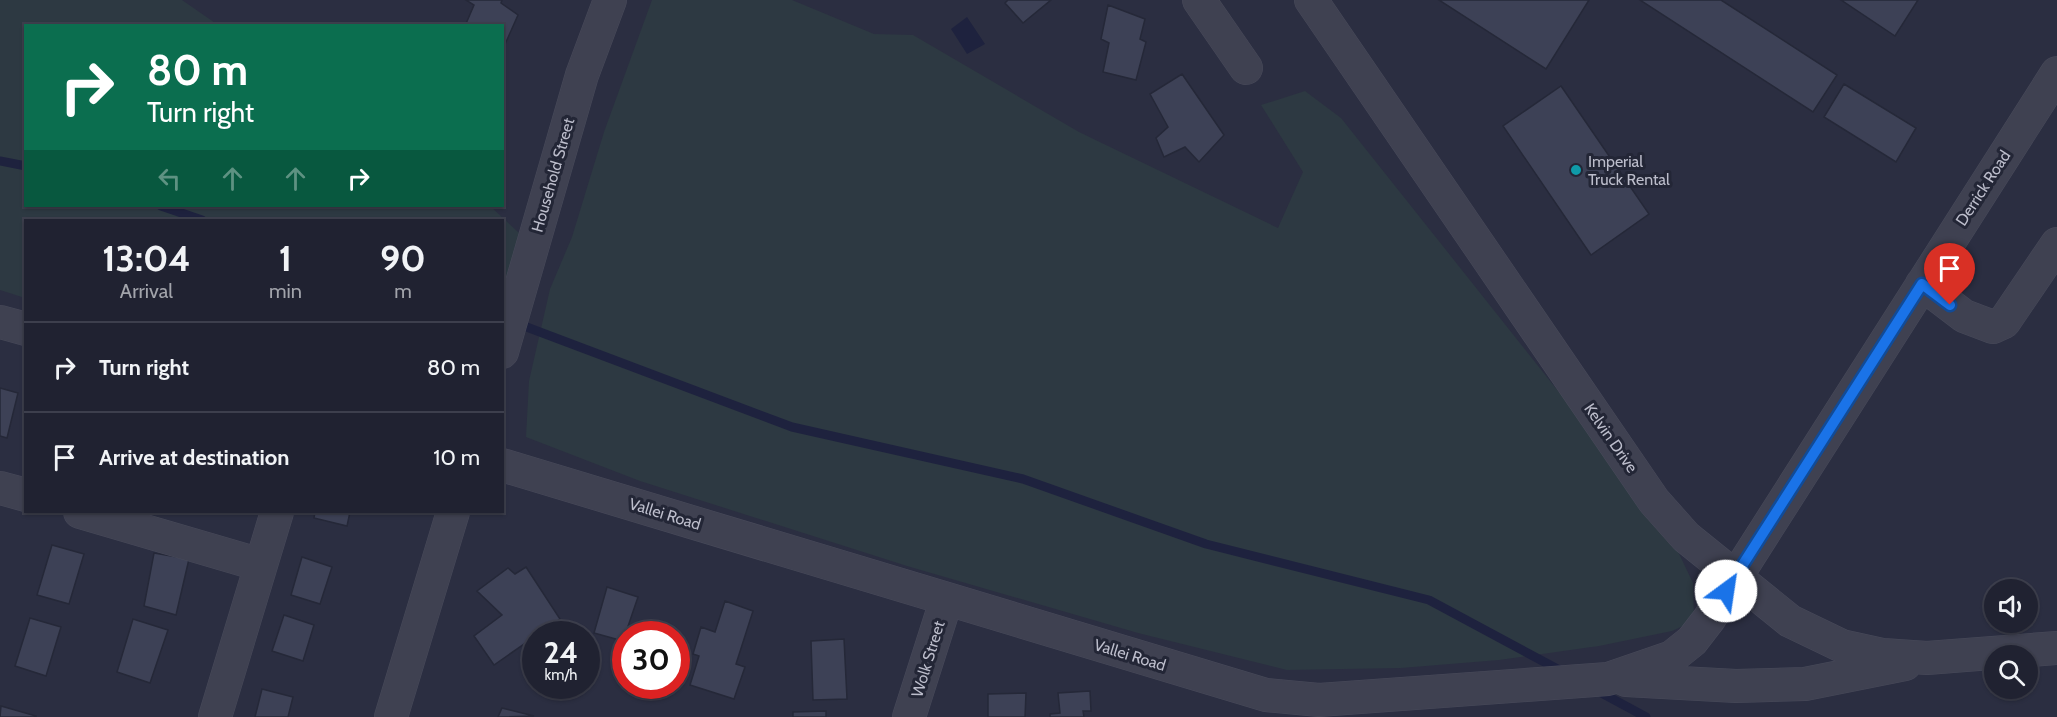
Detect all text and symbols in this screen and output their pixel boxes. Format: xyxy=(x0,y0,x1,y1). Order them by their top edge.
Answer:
text: 80 m xyxy=(147,44,248,96)
icon: right xyxy=(48,48,126,126)
text: Turn right xyxy=(147,96,254,129)
street label: Household Street xyxy=(528,115,579,234)
street label: Derrick Road xyxy=(1952,147,2014,229)
place label: Imperial Truck Rental xyxy=(1588,152,1670,189)
icon: left xyxy=(153,162,186,195)
icon: ahead xyxy=(216,162,249,195)
icon: ahead xyxy=(279,162,312,195)
icon: right xyxy=(342,162,375,195)
marker: Imperial Truck Rental xyxy=(1569,163,1583,177)
text: 13:04 xyxy=(102,236,191,280)
text: 1 xyxy=(279,236,292,280)
text: 90 xyxy=(380,236,426,280)
pin xyxy=(1924,243,1975,305)
icon: arrive xyxy=(1933,252,1966,285)
text: Arrival xyxy=(120,279,173,303)
text: min xyxy=(269,279,302,303)
text: m xyxy=(394,279,412,303)
icon: right xyxy=(48,351,81,384)
text: Turn right xyxy=(99,354,189,381)
text: 80 m xyxy=(427,354,480,381)
street label: Kelvin Drive xyxy=(1580,400,1642,476)
icon: arrive xyxy=(48,441,81,474)
text: Arrive at destination xyxy=(99,444,289,471)
text: 10 m xyxy=(433,444,480,471)
street label: Vallei Road xyxy=(627,494,703,534)
position arrow xyxy=(1694,559,1758,623)
map controls xyxy=(1984,579,2038,699)
button: sound xyxy=(1984,579,2038,633)
street label: Wolk Street xyxy=(907,618,949,700)
speed limit sign: 30 xyxy=(612,621,690,699)
text: 24 xyxy=(544,634,578,671)
street label: Vallei Road xyxy=(1092,635,1168,675)
button: search xyxy=(1984,645,2038,699)
text: km/h xyxy=(545,666,577,684)

